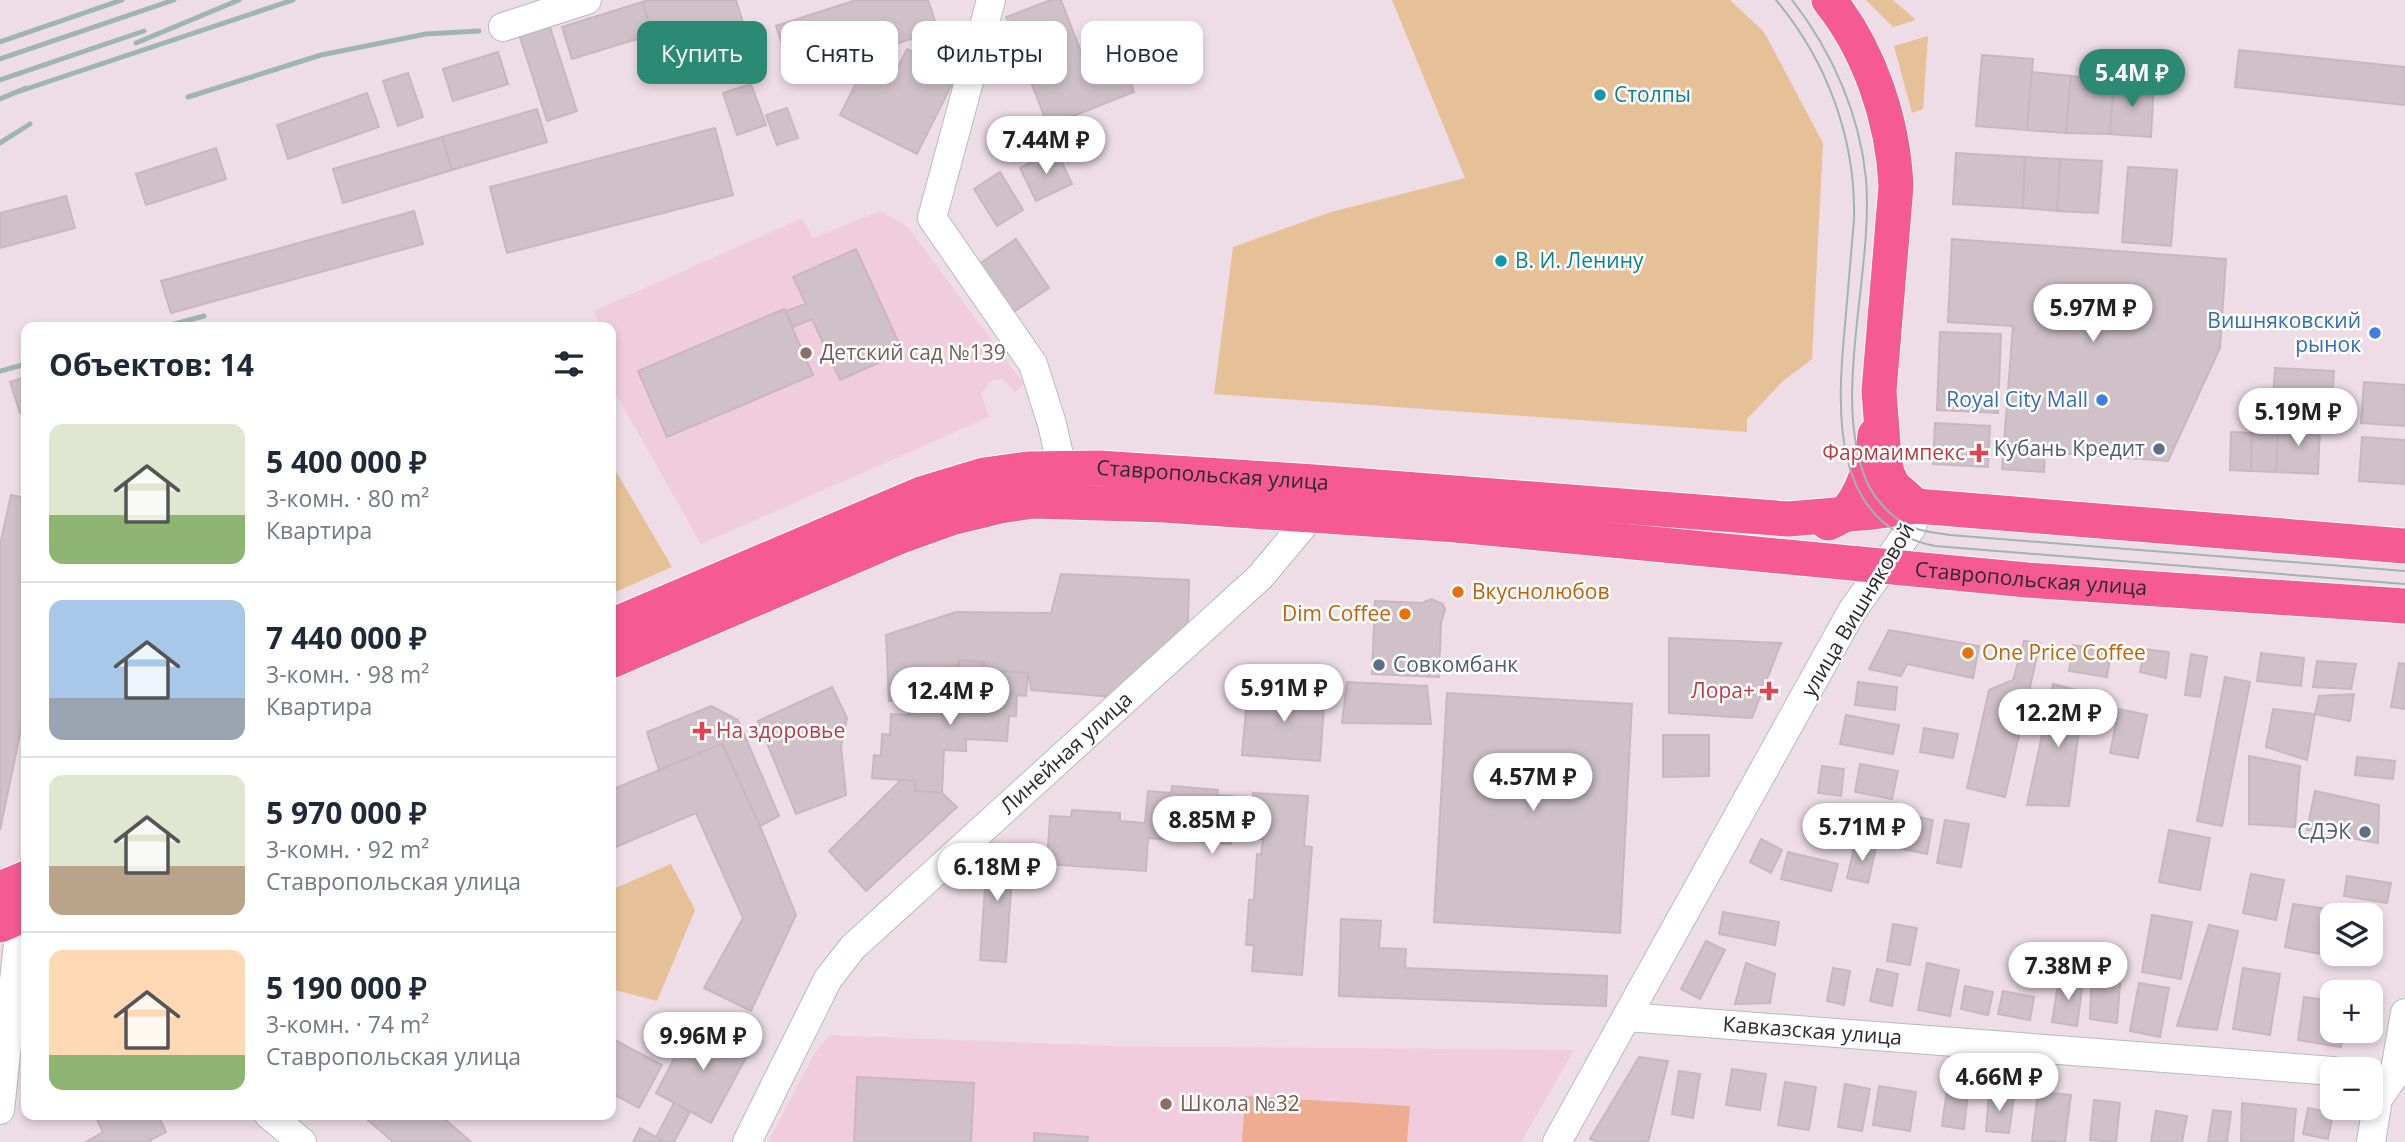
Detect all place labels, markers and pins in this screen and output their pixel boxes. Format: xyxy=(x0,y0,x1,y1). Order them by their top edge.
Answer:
pin: 5.4M ₽ xyxy=(2075,50,2189,109)
place label: Столпы xyxy=(1614,80,1691,108)
marker: Столпы xyxy=(1592,87,1608,103)
pin: 7.44M ₽ xyxy=(981,116,1111,176)
place label: В. И. Ленину xyxy=(1515,246,1644,274)
marker: В. И. Ленину xyxy=(1493,253,1509,269)
pin: 5.97M ₽ xyxy=(2028,284,2158,344)
place label: Вишняковский рынок xyxy=(2207,306,2361,358)
marker: Вишняковский рынок xyxy=(2367,325,2383,341)
place label: Детский сад №139 xyxy=(820,338,1006,366)
marker: Детский сад №139 xyxy=(798,345,814,361)
place label: Royal City Mall xyxy=(1946,385,2088,413)
pin: 5.19M ₽ xyxy=(2233,388,2363,448)
marker: Royal City Mall xyxy=(2094,392,2110,408)
place label: Кубань Кредит xyxy=(1994,434,2145,462)
place label: Фармаимпекс xyxy=(1822,438,1965,466)
marker: Кубань Кредит xyxy=(2151,441,2167,457)
marker: Фармаимпекс xyxy=(1971,445,1987,461)
place label: Вкуснолюбов xyxy=(1472,577,1610,605)
marker: Вкуснолюбов xyxy=(1450,584,1466,600)
place label: Dim Coffee xyxy=(1282,599,1391,627)
marker: Dim Coffee xyxy=(1397,606,1413,622)
place label: One Price Coffee xyxy=(1982,638,2146,666)
marker: One Price Coffee xyxy=(1960,645,1976,661)
place label: Совкомбанк xyxy=(1393,650,1518,678)
marker: Совкомбанк xyxy=(1371,657,1387,673)
pin: 5.91M ₽ xyxy=(1219,664,1349,724)
pin: 12.4M ₽ xyxy=(885,668,1015,727)
place label: Лора+ xyxy=(1691,676,1755,704)
marker: Лора+ xyxy=(1761,683,1777,699)
pin: 12.2M ₽ xyxy=(1993,690,2123,749)
place label: На здоровье xyxy=(716,716,845,744)
marker: На здоровье xyxy=(694,723,710,739)
pin: 4.57M ₽ xyxy=(1468,754,1598,813)
pin: 8.85M ₽ xyxy=(1147,796,1277,856)
pin: 5.71M ₽ xyxy=(1797,804,1927,863)
place label: СДЭК xyxy=(2297,817,2351,845)
marker: СДЭК xyxy=(2357,824,2373,840)
pin: 6.18M ₽ xyxy=(932,844,1062,903)
pin: 7.38M ₽ xyxy=(2003,942,2133,1002)
pin: 9.96M ₽ xyxy=(638,1012,768,1072)
pin: 4.66M ₽ xyxy=(1934,1054,2064,1113)
place label: Школа №32 xyxy=(1180,1089,1300,1117)
marker: Школа №32 xyxy=(1158,1096,1174,1112)

